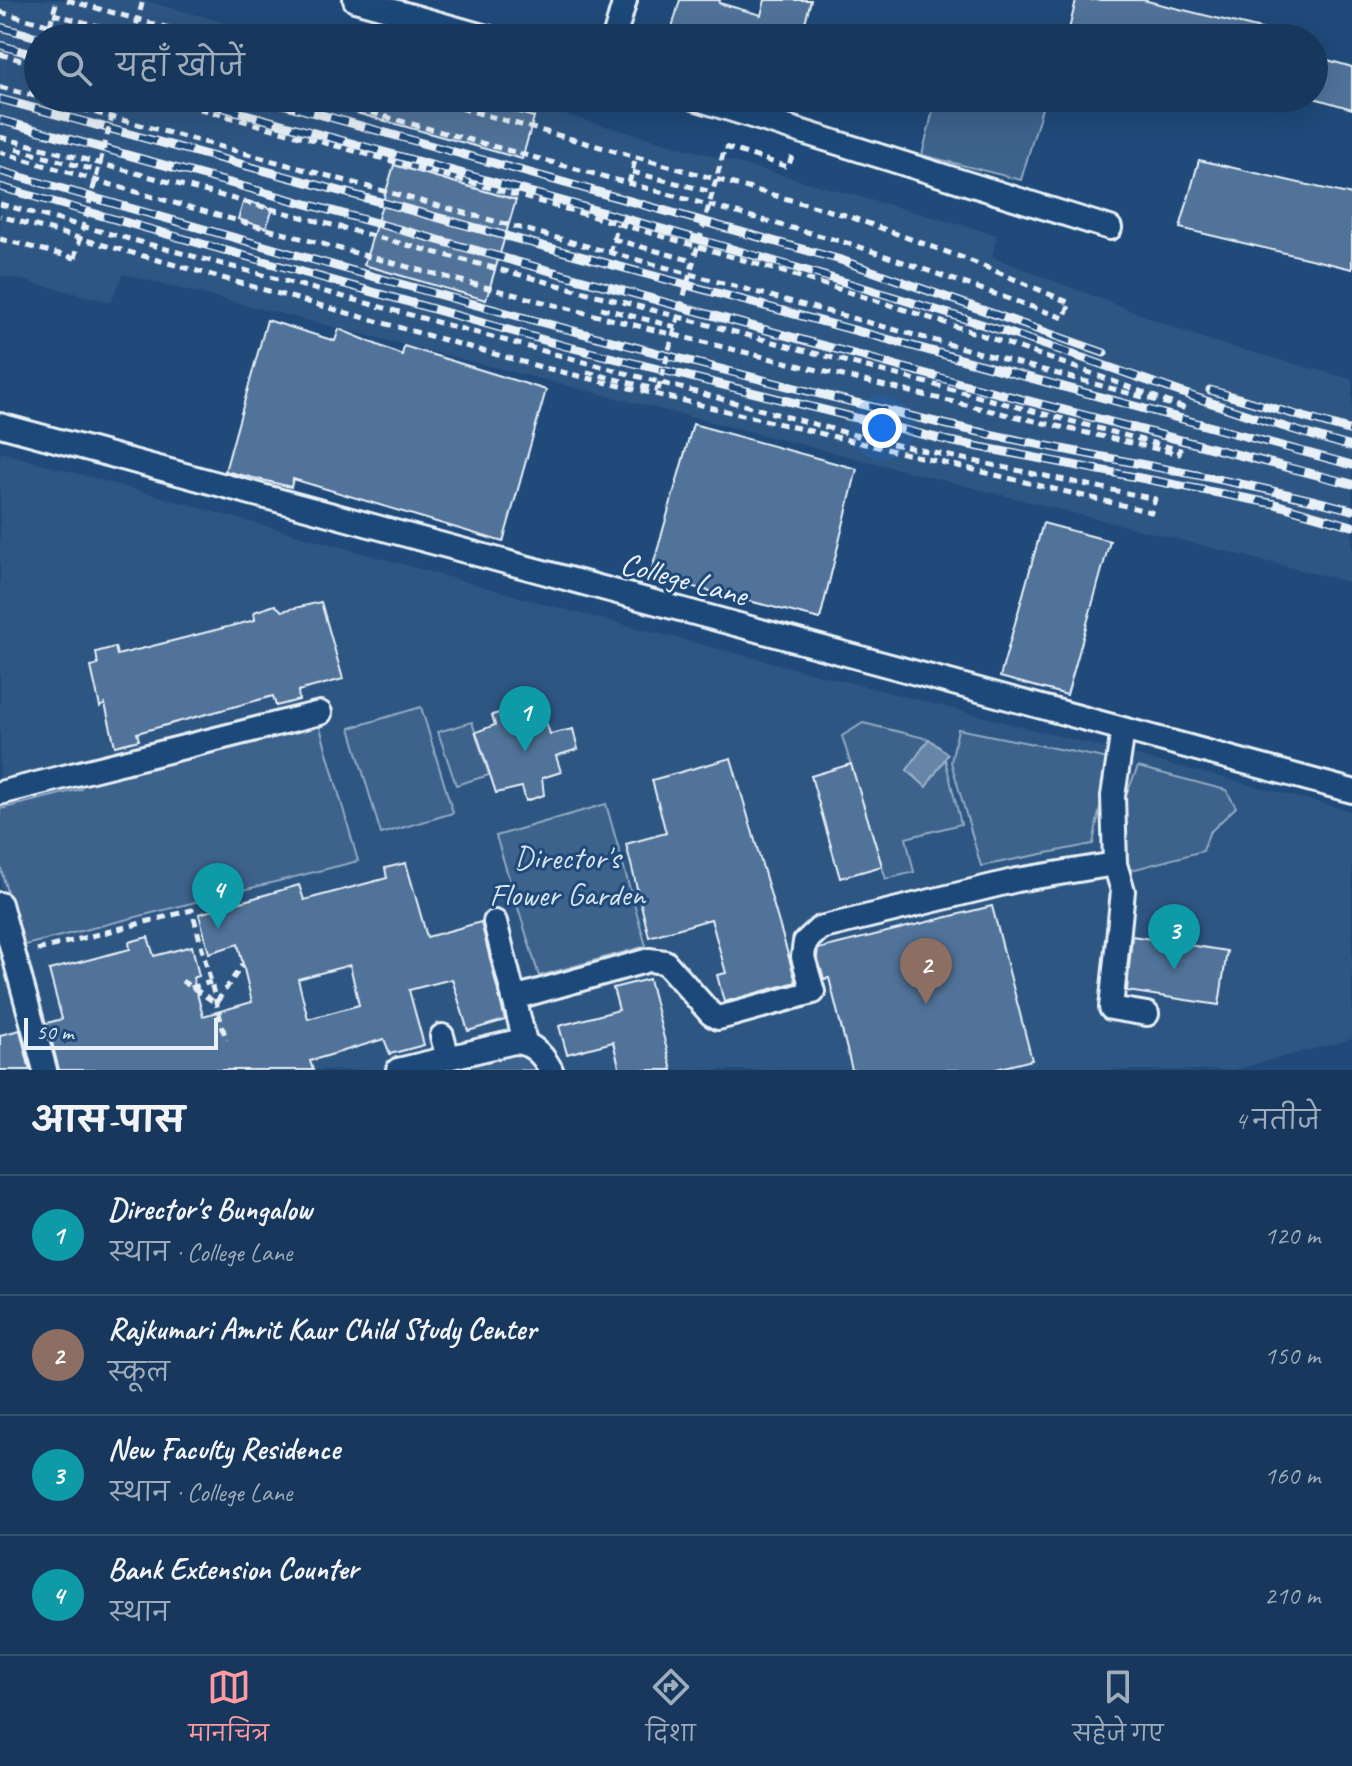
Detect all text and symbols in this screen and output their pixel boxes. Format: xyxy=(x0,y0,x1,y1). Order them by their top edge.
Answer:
search box xyxy=(24,24,1328,112)
icon: search xyxy=(52,46,96,90)
text: यहाँ खोजें xyxy=(116,47,245,85)
your location xyxy=(862,408,902,448)
street label: College Lane xyxy=(616,542,754,616)
pin: 1 xyxy=(499,686,551,752)
park label: Director's Flower Garden xyxy=(489,837,646,915)
pin: 4 xyxy=(192,863,244,929)
pin: 3 xyxy=(1148,904,1200,970)
pin: 2 xyxy=(900,938,952,1004)
scale bar xyxy=(24,1014,218,1050)
text: 50 m xyxy=(36,1018,73,1046)
text: आस-पास xyxy=(32,1098,185,1141)
text: 4 नतीजे xyxy=(1235,1104,1320,1137)
text: Director's Bungalow xyxy=(108,1190,312,1228)
text: 1 xyxy=(52,1219,64,1252)
text: 120 m xyxy=(1264,1219,1320,1252)
text: स्थान · College Lane xyxy=(108,1236,292,1269)
text: Rajkumari Amrit Kaur Child Study Center xyxy=(108,1310,536,1348)
text: 2 xyxy=(52,1339,64,1372)
text: 150 m xyxy=(1264,1339,1320,1372)
text: स्कूल xyxy=(108,1356,170,1389)
text: New Faculty Residence xyxy=(108,1430,340,1468)
text: 3 xyxy=(52,1459,64,1492)
text: 160 m xyxy=(1264,1459,1320,1492)
text: स्थान · College Lane xyxy=(108,1476,292,1509)
text: Bank Extension Counter xyxy=(108,1550,358,1588)
text: 4 xyxy=(52,1579,64,1612)
text: 210 m xyxy=(1264,1579,1320,1612)
text: स्थान xyxy=(108,1596,170,1629)
tab: मानचित्र xyxy=(188,1665,269,1758)
tab: दिशा xyxy=(646,1665,696,1758)
tab: सहेजे गए xyxy=(1073,1665,1164,1758)

